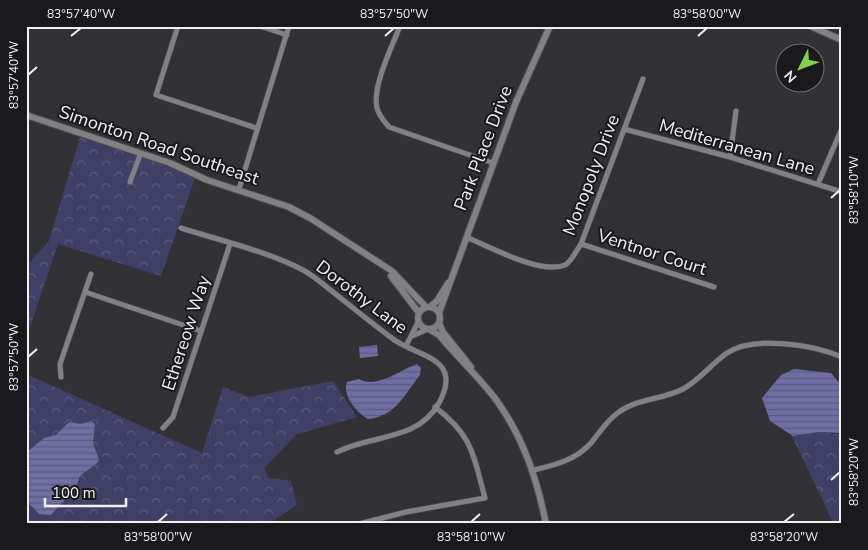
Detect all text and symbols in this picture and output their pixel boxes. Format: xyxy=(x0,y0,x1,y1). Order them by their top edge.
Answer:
text: 83°57'40"W xyxy=(47,6,115,22)
text: 83°57'50"W xyxy=(360,6,428,22)
text: 83°58'00"W xyxy=(673,6,741,22)
text: 83°57'40"W xyxy=(6,41,22,109)
north arrow xyxy=(776,42,826,92)
text: N xyxy=(780,66,801,87)
street label: Park Place Drive xyxy=(448,82,518,214)
street label: Simonton Road Southeast xyxy=(56,99,263,191)
street label: Monopoly Drive xyxy=(557,111,625,239)
street label: Mediterranean Lane xyxy=(656,113,818,181)
text: 83°58'10"W xyxy=(846,156,862,224)
street label: Ventnor Court xyxy=(593,223,710,281)
street label: Dorothy Lane xyxy=(311,255,413,339)
street label: Ethereow Way xyxy=(156,272,216,394)
text: 83°57'50"W xyxy=(6,323,22,391)
text: 83°58'20"W xyxy=(846,438,862,506)
scale bar xyxy=(45,475,126,507)
text: 100 m xyxy=(52,483,96,503)
text: 83°58'00"W xyxy=(124,529,192,545)
text: 83°58'10"W xyxy=(437,529,505,545)
text: 83°58'20"W xyxy=(750,529,818,545)

